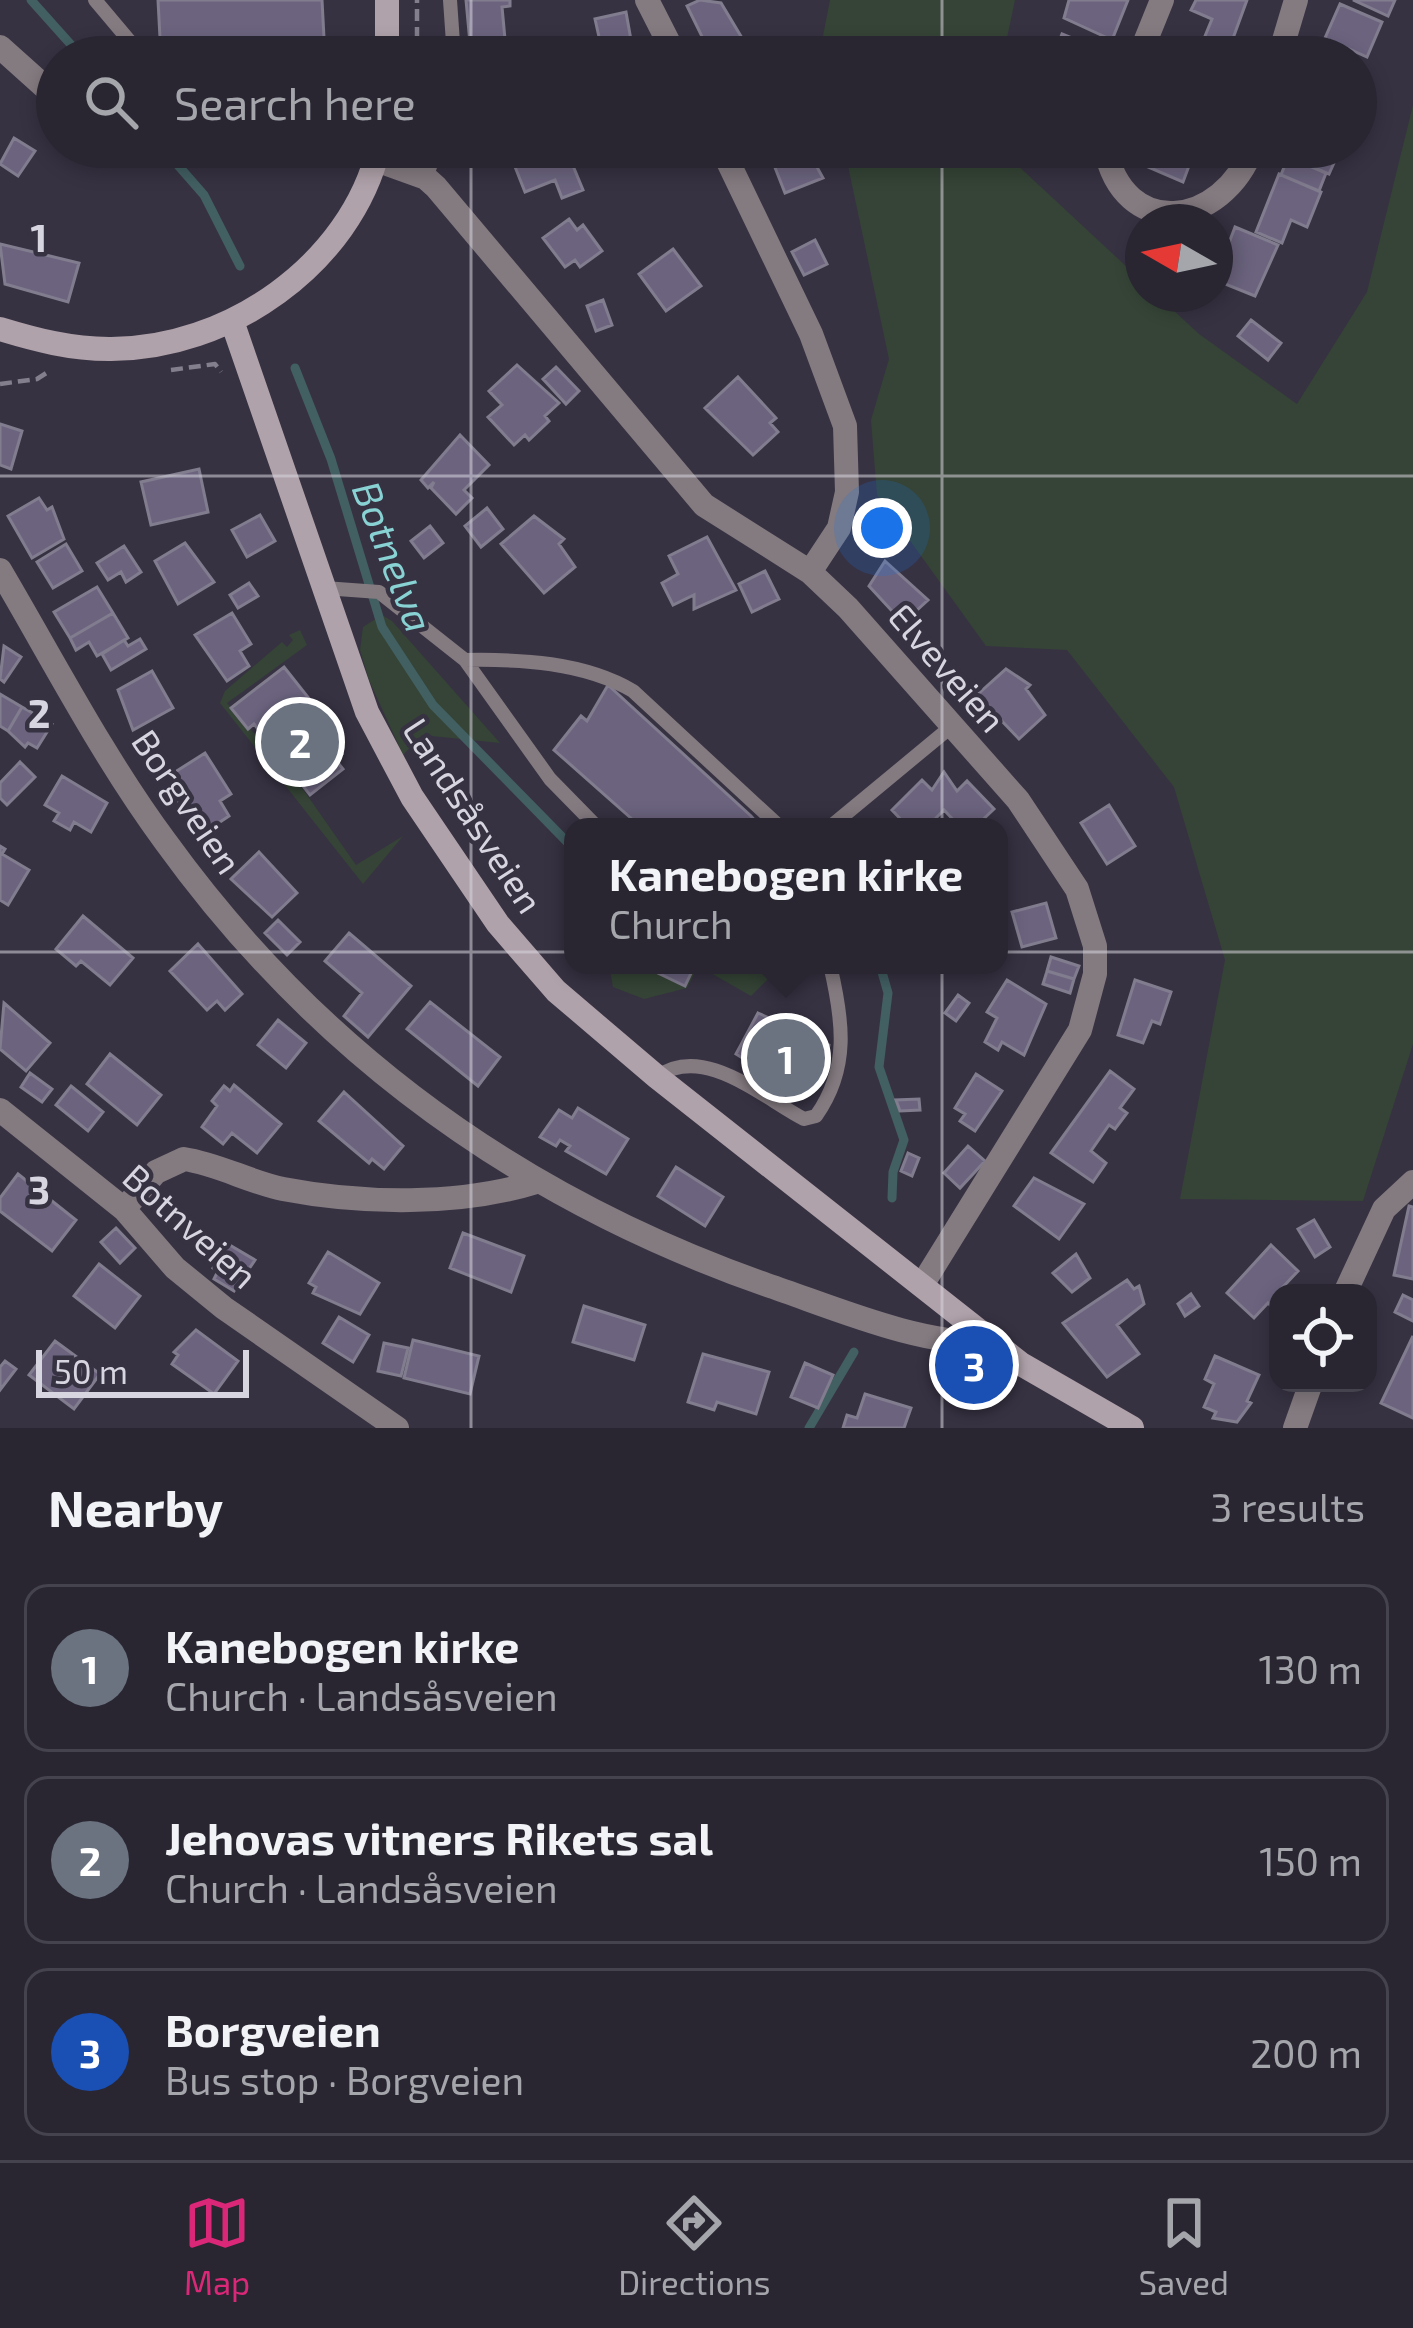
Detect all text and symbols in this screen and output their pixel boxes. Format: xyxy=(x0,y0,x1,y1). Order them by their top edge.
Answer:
search box xyxy=(36,36,1377,168)
icon: search xyxy=(78,69,144,135)
text: Search here xyxy=(174,75,416,129)
north arrow xyxy=(1125,204,1233,312)
text: 1 xyxy=(31,213,47,260)
water label: Botnelva xyxy=(344,474,444,638)
your location xyxy=(852,498,912,558)
street label: Elveveien xyxy=(881,594,1015,740)
text: 2 xyxy=(28,689,50,736)
pin: 2 xyxy=(261,697,339,787)
street label: Landsåsveien xyxy=(395,710,553,920)
street label: Borgveien xyxy=(124,721,252,881)
popup xyxy=(564,818,1008,974)
text: Kanebogen kirke xyxy=(609,846,963,900)
text: Church xyxy=(609,900,733,947)
pin: 1 xyxy=(747,1013,825,1103)
street label: Botnveien xyxy=(115,1154,267,1296)
text: 3 xyxy=(28,1165,50,1212)
map controls xyxy=(1269,1284,1377,1392)
button: locate xyxy=(1269,1284,1377,1392)
pin: 3 xyxy=(935,1320,1013,1410)
scale bar xyxy=(36,1344,249,1397)
text: 50 m xyxy=(54,1351,128,1391)
text: Nearby xyxy=(48,1476,223,1537)
text: 3 results xyxy=(1211,1483,1365,1530)
text: Kanebogen kirke xyxy=(165,1618,519,1672)
text: 1 xyxy=(82,1645,98,1692)
text: 130 m xyxy=(1258,1645,1362,1692)
text: Church · Landsåsveien xyxy=(165,1672,558,1719)
text: Jehovas vitners Rikets sal xyxy=(165,1810,713,1864)
text: 2 xyxy=(79,1837,101,1884)
text: 150 m xyxy=(1259,1837,1362,1884)
text: Church · Landsåsveien xyxy=(165,1864,558,1911)
text: Borgveien xyxy=(165,2002,381,2056)
text: 3 xyxy=(79,2029,101,2076)
text: 200 m xyxy=(1250,2029,1362,2076)
text: Bus stop · Borgveien xyxy=(165,2056,524,2103)
tab: Map xyxy=(184,2190,250,2302)
tab: Directions xyxy=(618,2190,770,2302)
tab: Saved xyxy=(1138,2190,1229,2302)

